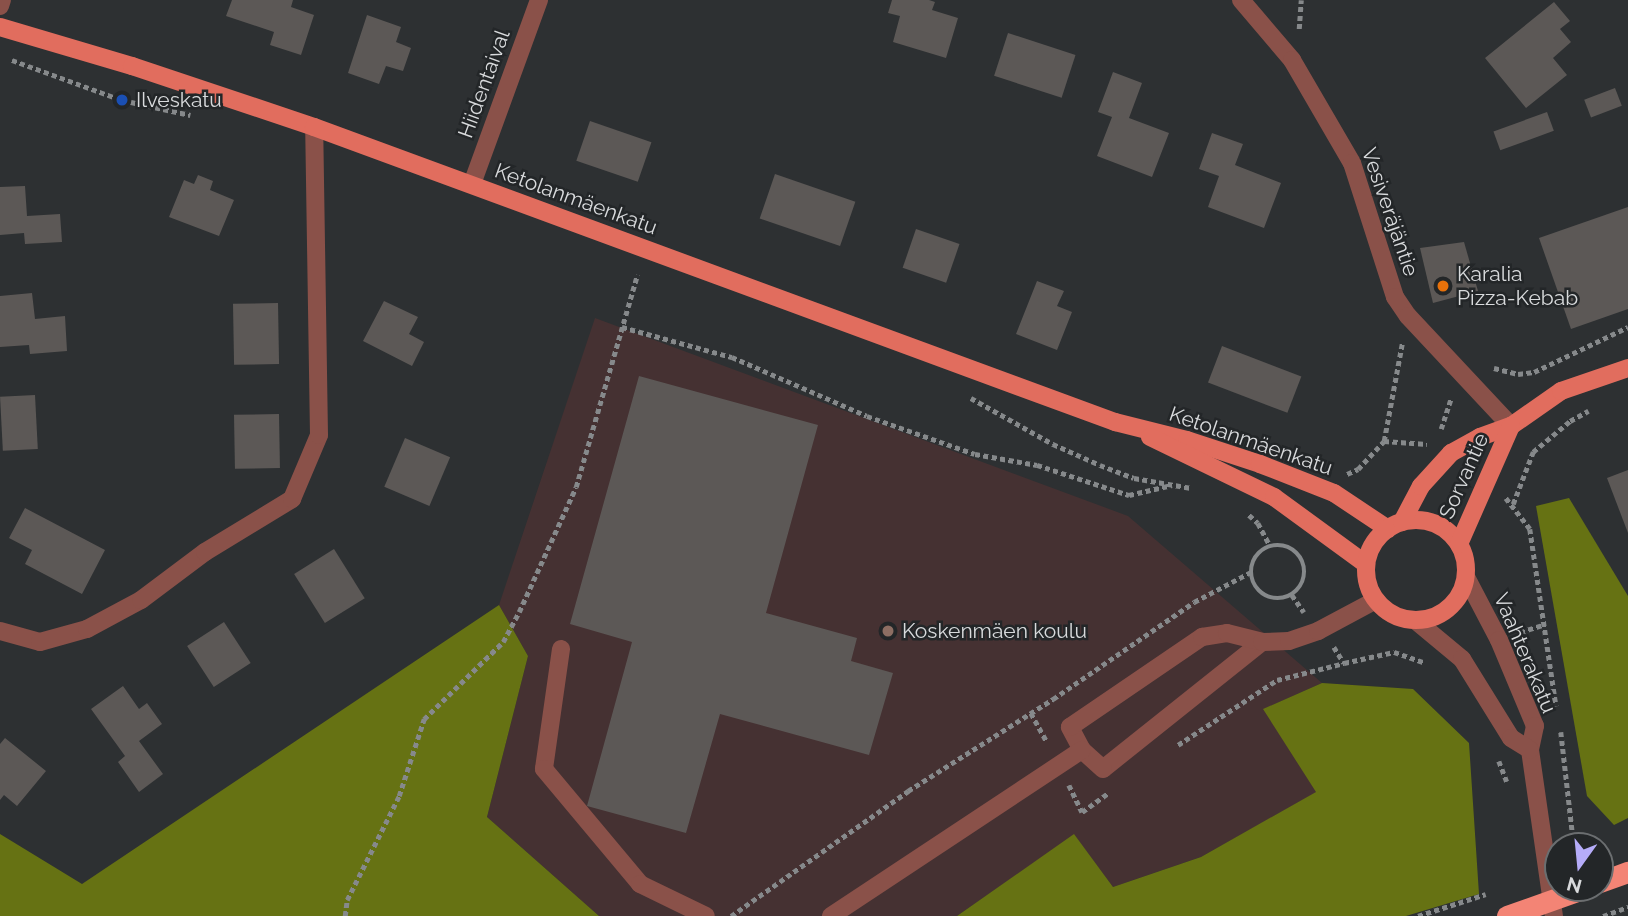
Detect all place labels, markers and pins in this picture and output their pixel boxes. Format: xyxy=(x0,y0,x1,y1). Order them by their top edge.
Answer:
place label: Ilveskatu xyxy=(136,87,222,113)
marker: Ilveskatu xyxy=(114,92,130,108)
place label: Karalia Pizza-Kebab xyxy=(1457,261,1578,311)
marker: Karalia Pizza-Kebab xyxy=(1435,278,1451,294)
place label: Koskenmäen koulu xyxy=(902,618,1087,644)
marker: Koskenmäen koulu xyxy=(880,623,896,639)

